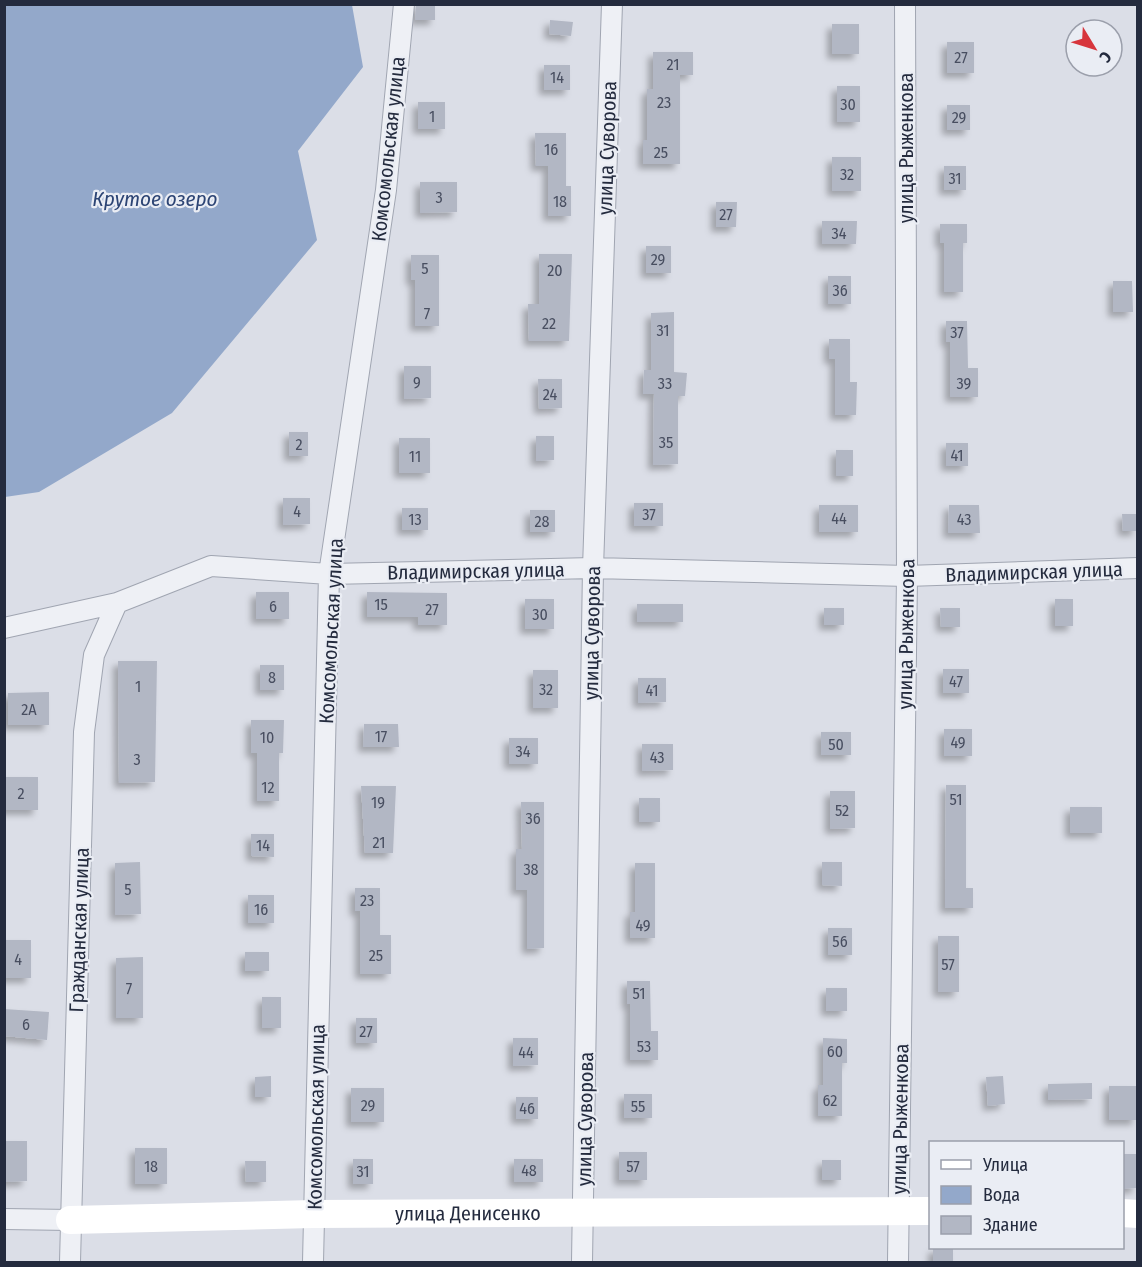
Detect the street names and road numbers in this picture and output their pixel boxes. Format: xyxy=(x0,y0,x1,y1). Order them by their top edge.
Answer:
street label: Комсомольская улица xyxy=(366,55,410,243)
street label: улица Рыженкова xyxy=(894,73,918,223)
street label: улица Суворова xyxy=(593,81,621,215)
street label: Комсомольская улица xyxy=(314,538,348,724)
street label: Владимирская улица xyxy=(387,557,565,585)
street label: Владимирская улица xyxy=(945,557,1123,587)
street label: улица Рыженкова xyxy=(893,558,919,710)
street label: улица Суворова xyxy=(579,566,605,700)
street label: Гражданская улица xyxy=(64,847,94,1013)
street label: Комсомольская улица xyxy=(302,1024,330,1210)
street label: улица Рыженкова xyxy=(887,1043,913,1195)
street label: улица Суворова xyxy=(572,1052,598,1186)
street label: улица Денисенко xyxy=(395,1201,541,1226)

